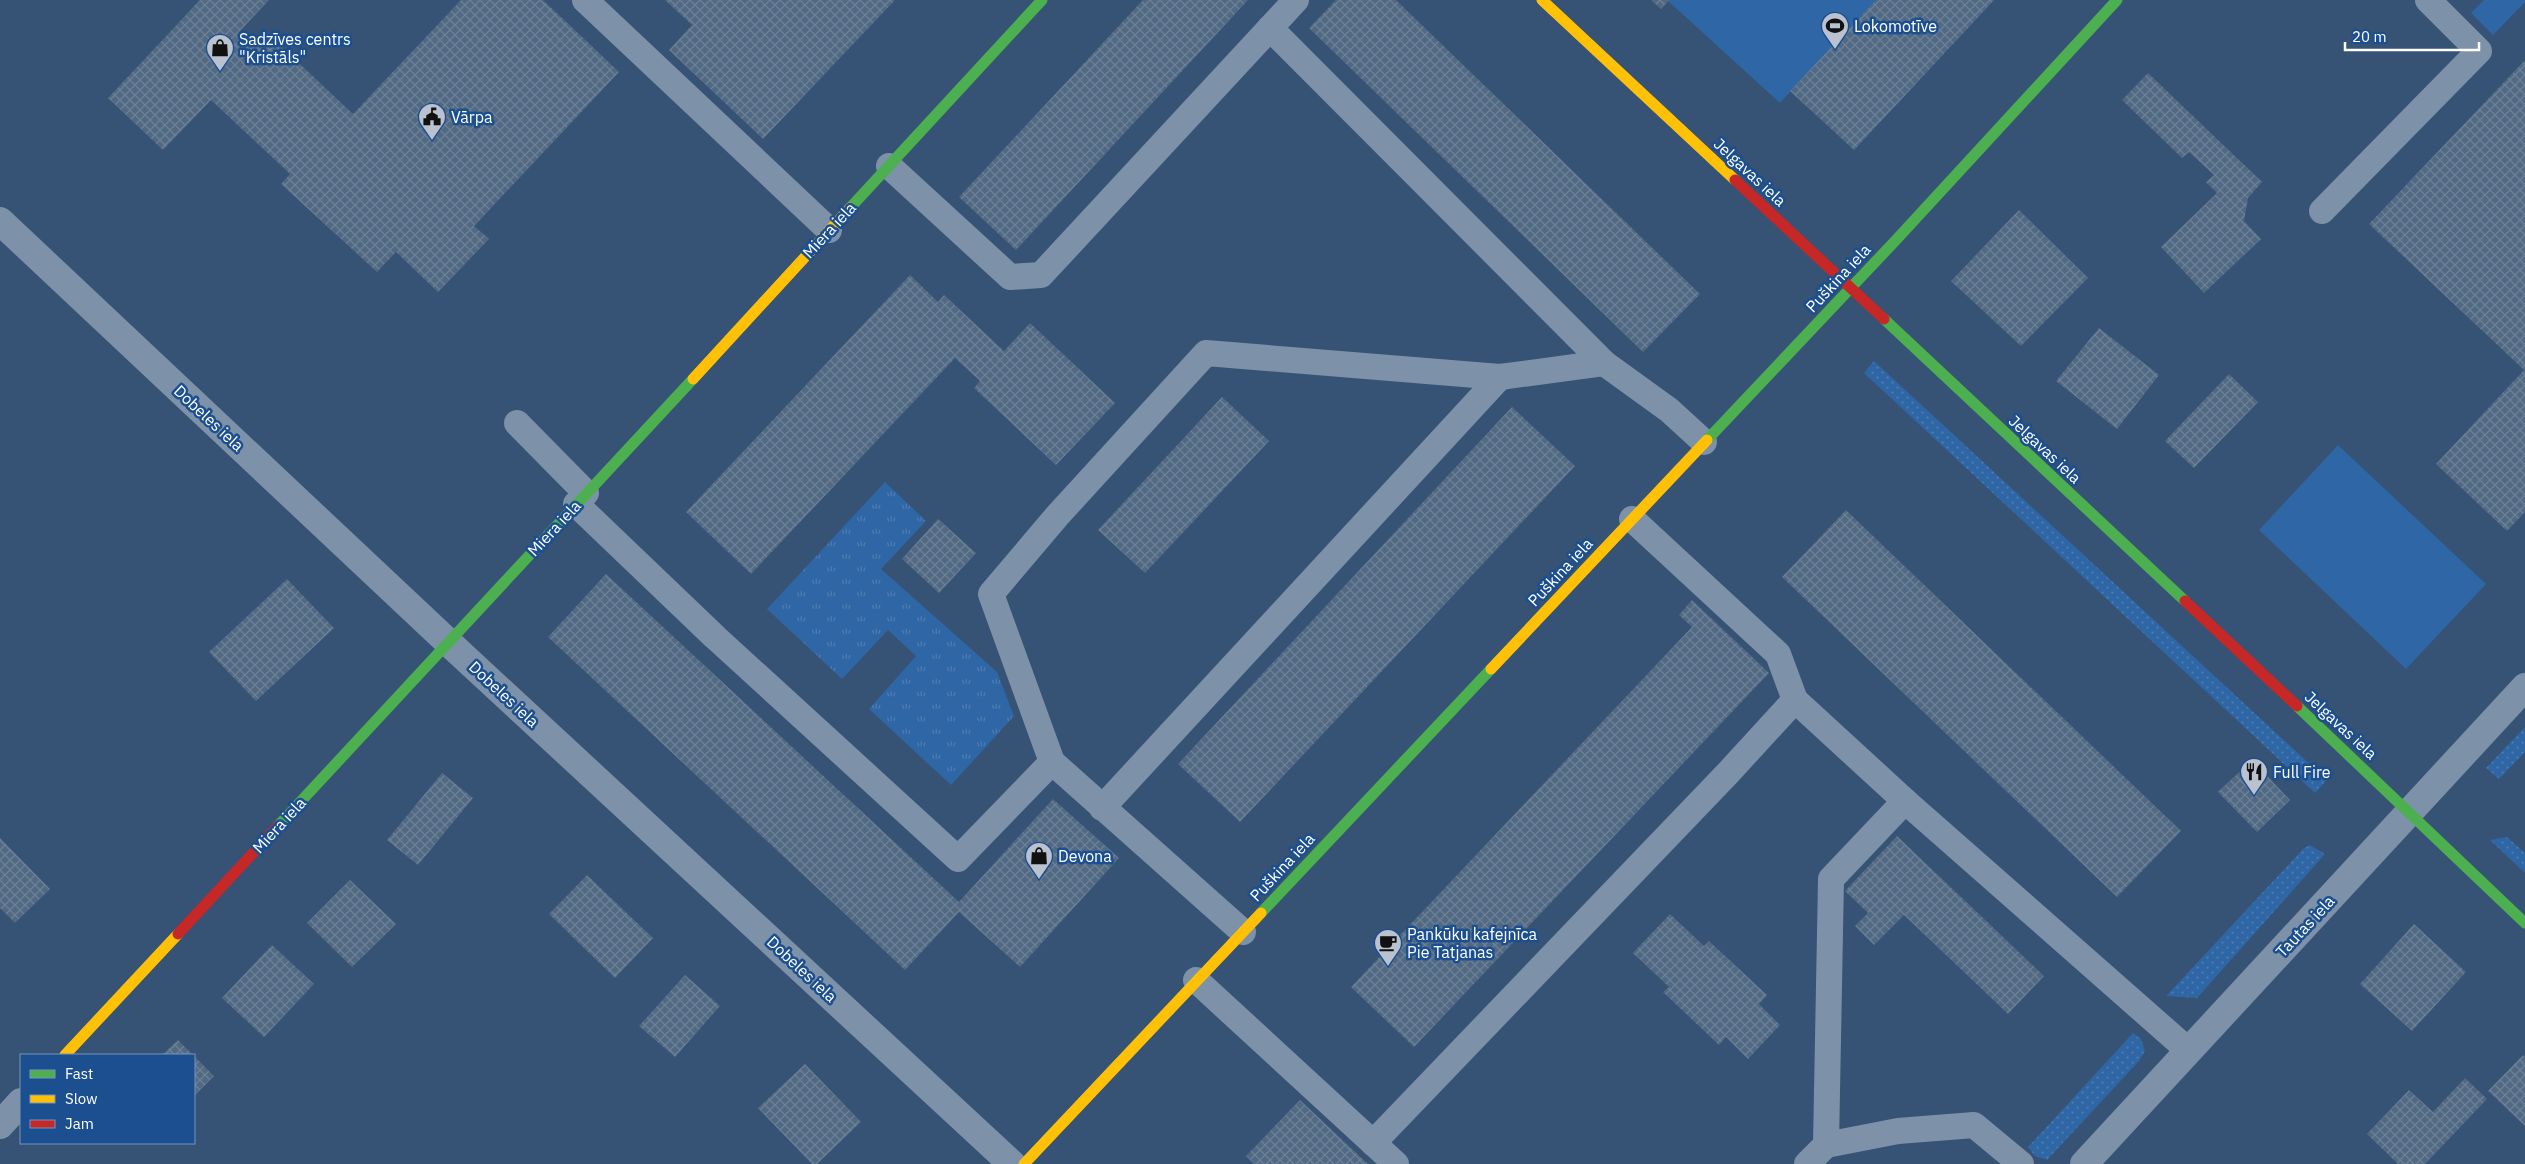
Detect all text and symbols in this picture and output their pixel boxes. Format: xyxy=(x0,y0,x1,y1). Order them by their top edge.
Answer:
sports icon: Lokomotīve xyxy=(1820,11,1850,50)
place label: Lokomotīve xyxy=(1854,16,1937,36)
scale bar xyxy=(2345,20,2479,52)
text: 20 m xyxy=(2352,27,2387,46)
place label: Sadzīves centrs "Kristāls" xyxy=(239,29,351,67)
shop icon: Sadzīves centrs "Kristāls" xyxy=(205,33,235,72)
public building icon: Vārpa xyxy=(417,102,447,141)
place label: Vārpa xyxy=(451,107,493,127)
street label: Jelgavas iela xyxy=(1710,133,1791,211)
street label: Miera iela xyxy=(798,197,860,262)
street label: Puškina iela xyxy=(1801,239,1875,316)
street label: Dobeles iela xyxy=(170,381,248,456)
street label: Jelgavas iela xyxy=(2005,410,2086,488)
street label: Miera iela xyxy=(523,495,585,560)
street label: Puškina iela xyxy=(1523,533,1597,610)
street label: Dobeles iela xyxy=(465,657,543,732)
street label: Jelgavas iela xyxy=(2301,686,2382,764)
restaurant icon: Full Fire xyxy=(2239,757,2269,796)
place label: Full Fire xyxy=(2273,762,2331,782)
street label: Miera iela xyxy=(248,792,310,857)
street label: Puškina iela xyxy=(1245,828,1319,905)
shop icon: Devona xyxy=(1024,841,1054,880)
place label: Devona xyxy=(1058,846,1112,866)
street label: Tautas iela xyxy=(2271,891,2339,961)
place label: Pankūku kafejnīca Pie Tatjanas xyxy=(1407,924,1538,962)
cafe icon: Pankūku kafejnīca Pie Tatjanas xyxy=(1373,928,1403,967)
street label: Dobeles iela xyxy=(763,932,841,1007)
legend xyxy=(20,1054,195,1144)
text: Fast xyxy=(65,1064,93,1083)
text: Slow xyxy=(65,1089,98,1108)
text: Jam xyxy=(65,1114,94,1133)

